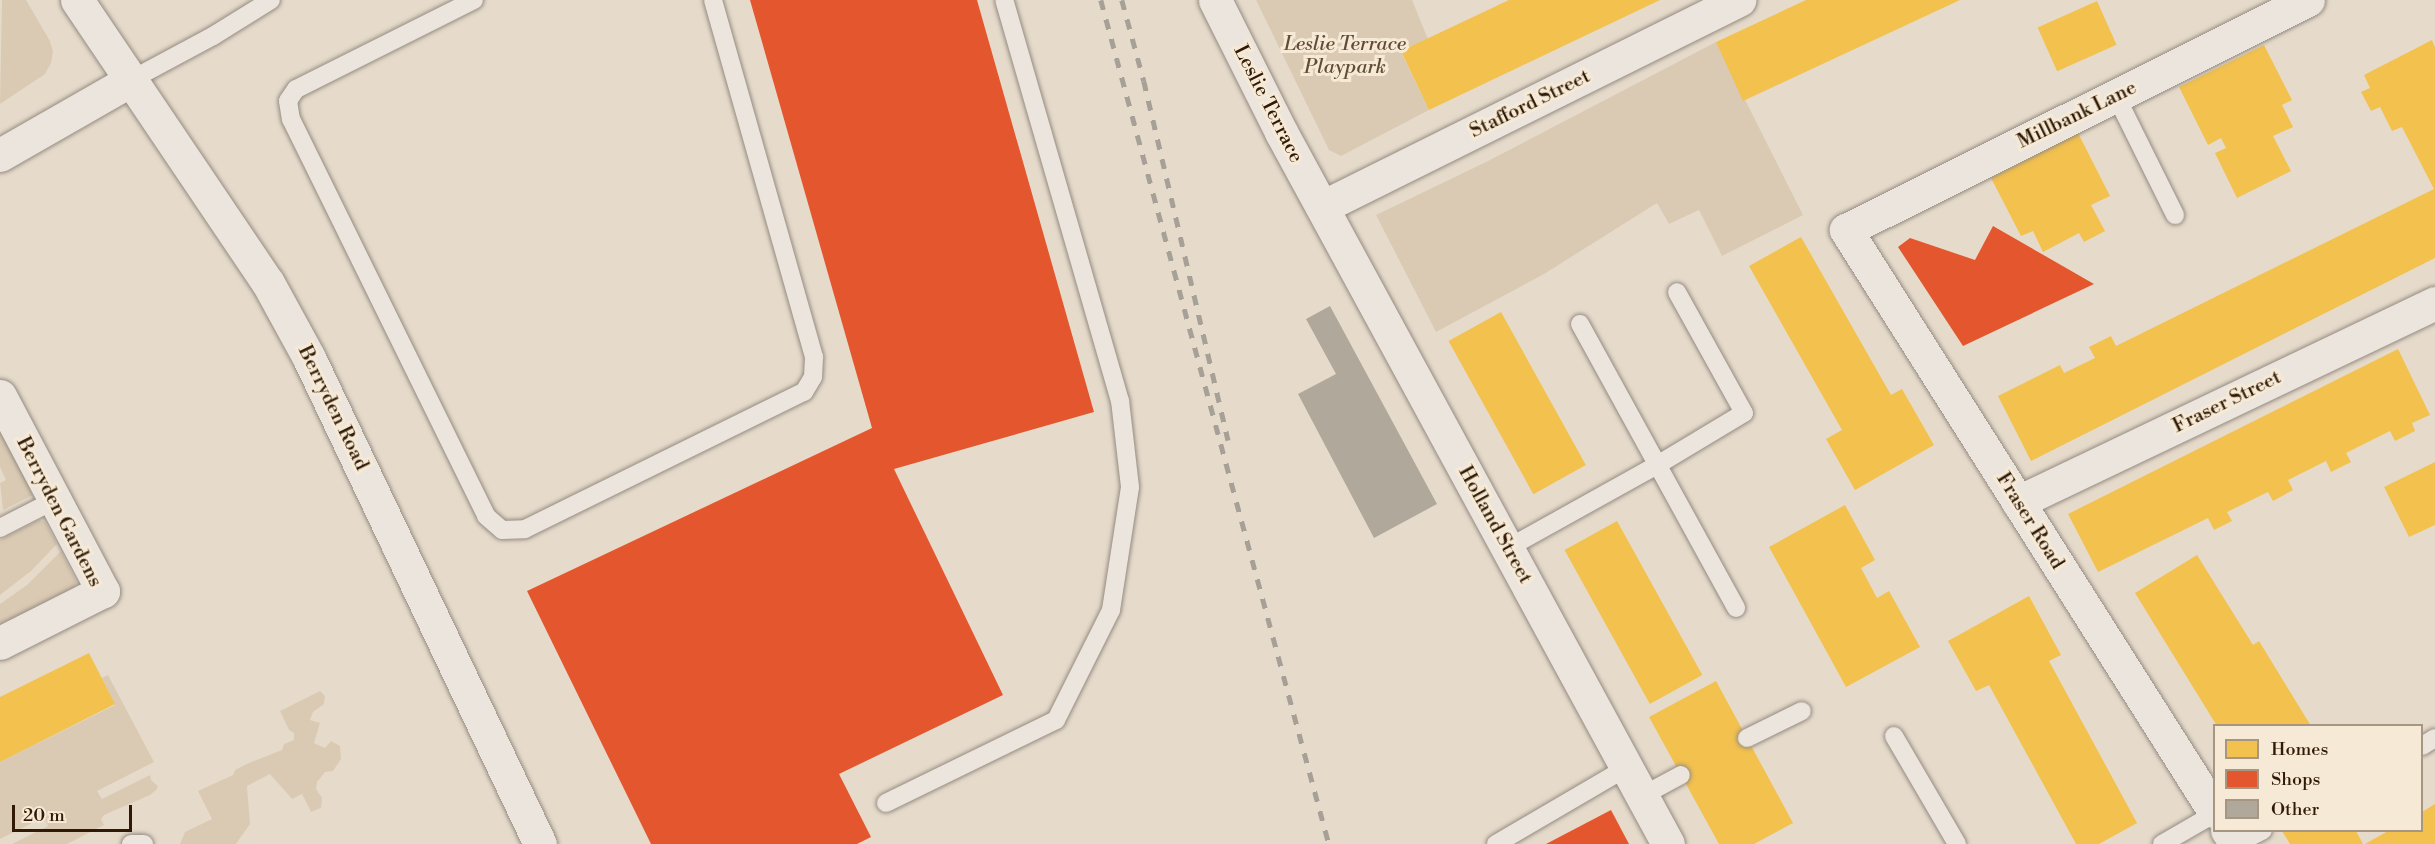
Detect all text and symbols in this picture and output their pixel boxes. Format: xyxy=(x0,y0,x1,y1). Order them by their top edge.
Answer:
park label: Leslie Terrace Playpark xyxy=(1284,32,1406,79)
street label: Leslie Terrace xyxy=(1228,41,1308,167)
street label: Stafford Street xyxy=(1466,64,1594,144)
street label: Millbank Lane xyxy=(2014,76,2140,154)
street label: Berryden Road xyxy=(292,342,374,474)
street label: Fraser Street xyxy=(2169,365,2285,439)
street label: Berryden Gardens xyxy=(11,433,107,591)
street label: Holland Street xyxy=(1453,462,1537,588)
street label: Fraser Road xyxy=(1991,468,2069,574)
legend xyxy=(2213,724,2423,832)
text: Homes xyxy=(2271,738,2328,761)
text: Shops xyxy=(2271,768,2320,791)
scale bar xyxy=(15,793,135,831)
text: Other xyxy=(2271,798,2319,821)
text: 20 m xyxy=(23,804,65,827)

